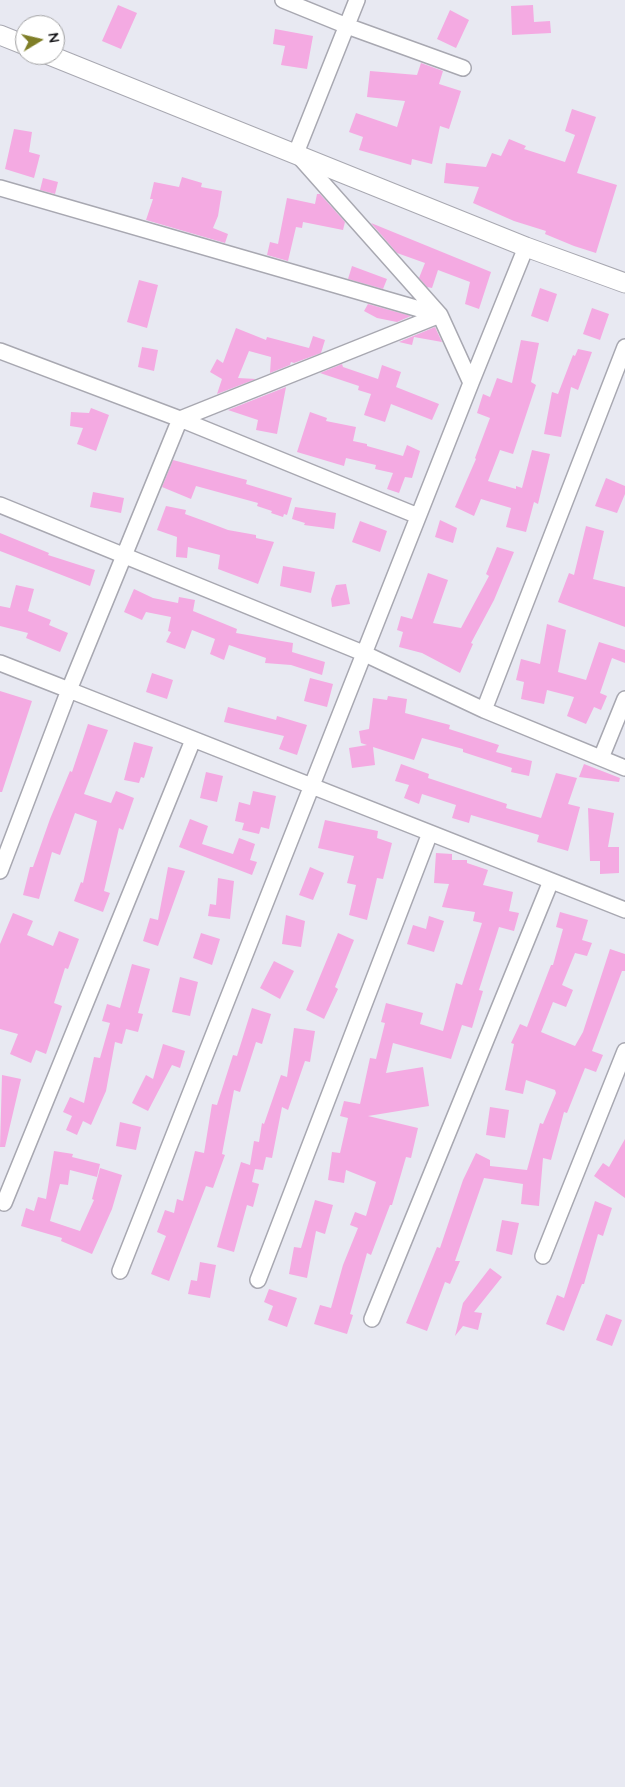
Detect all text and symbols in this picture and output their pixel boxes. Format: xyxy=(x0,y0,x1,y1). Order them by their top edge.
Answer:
north arrow xyxy=(15,15,65,65)
text: N xyxy=(44,31,64,44)

